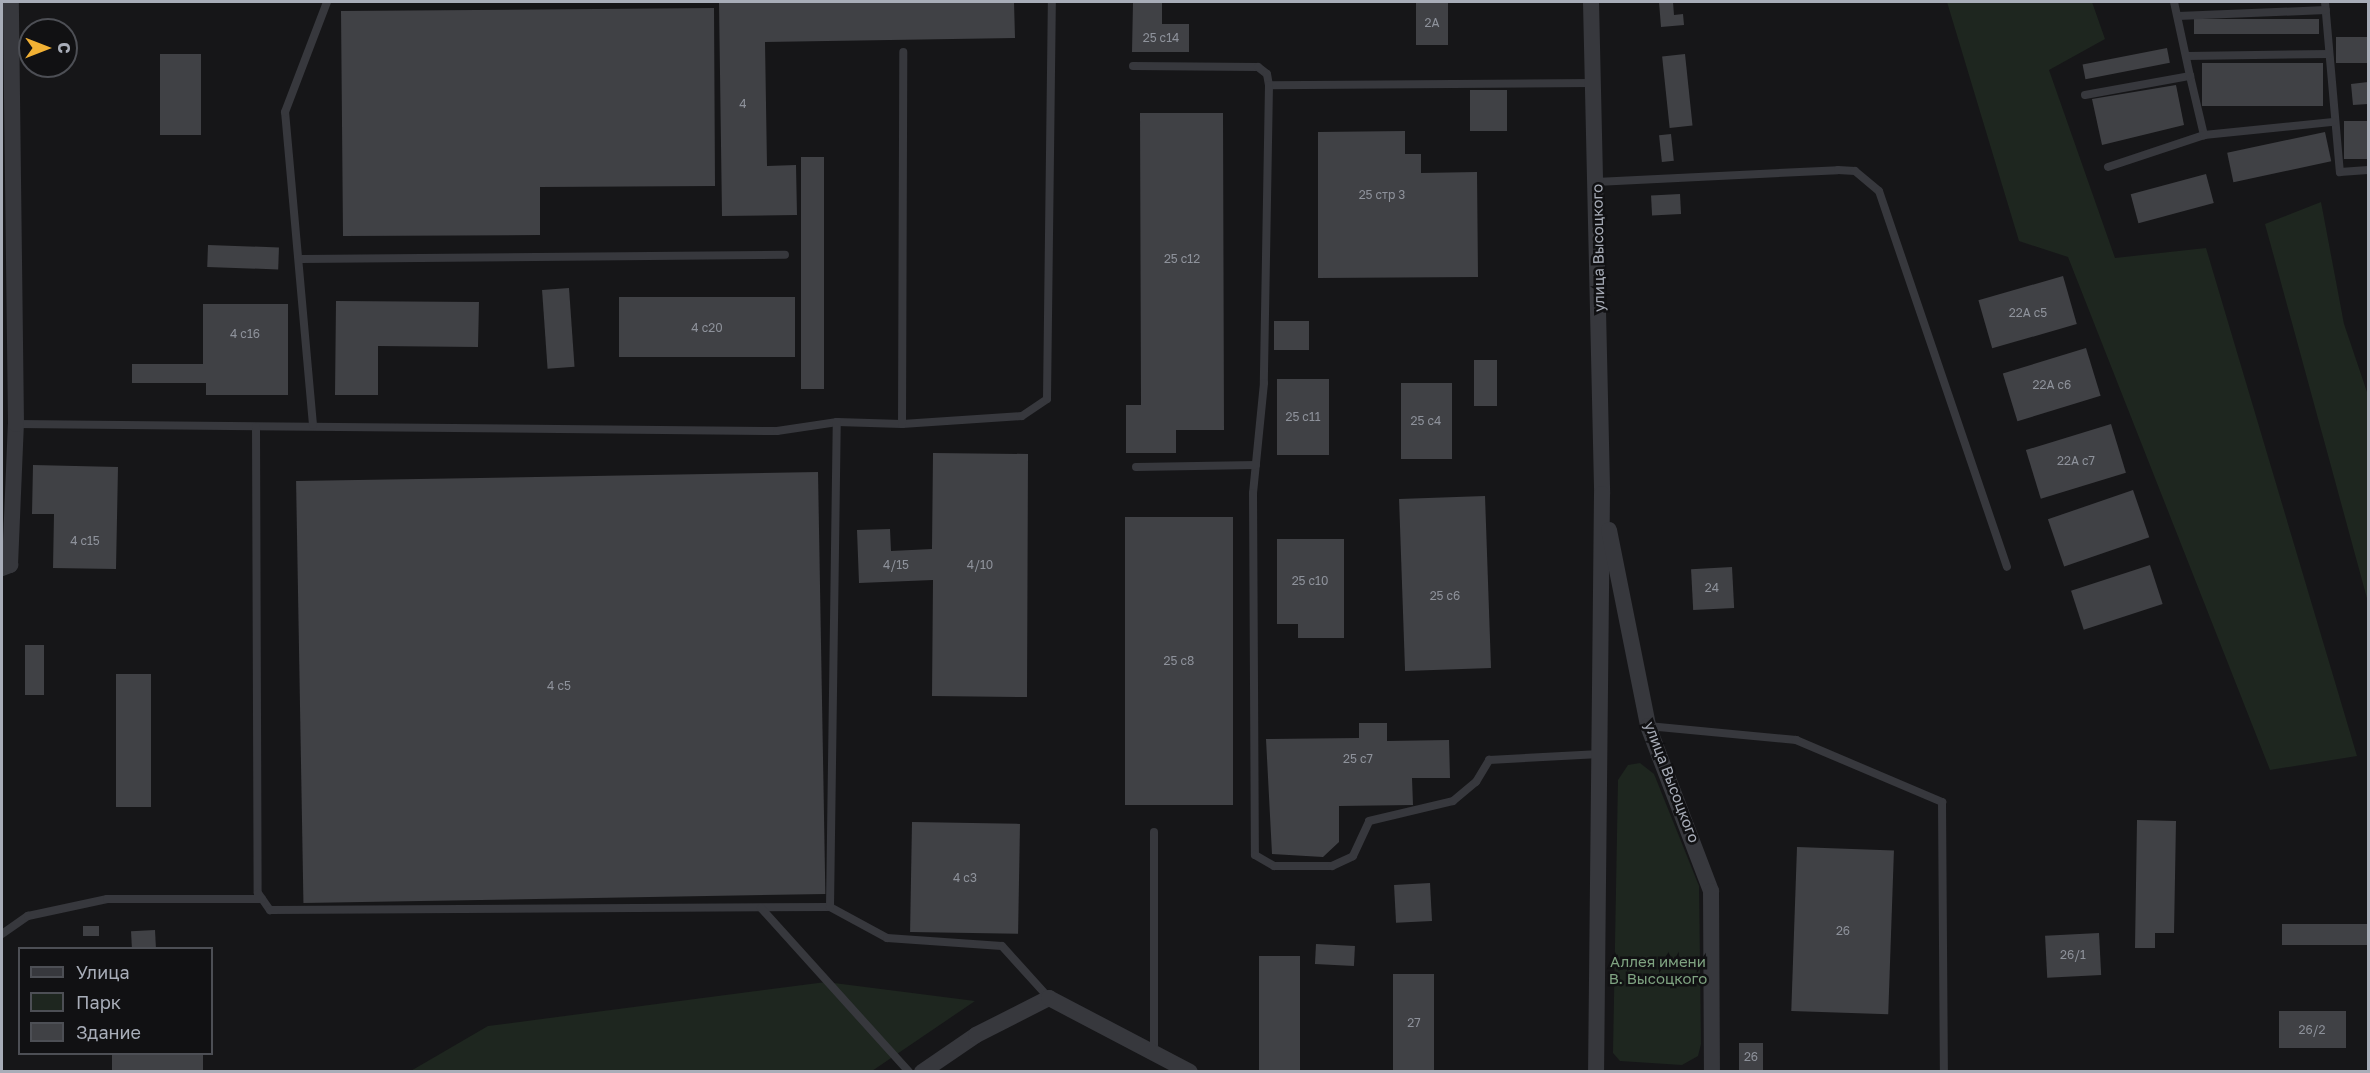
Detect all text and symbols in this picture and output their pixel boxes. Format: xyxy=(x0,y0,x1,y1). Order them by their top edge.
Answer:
house number: 2А xyxy=(1425,16,1439,30)
north arrow xyxy=(18,18,78,78)
house number: 25 с14 xyxy=(1143,31,1179,45)
text: С xyxy=(54,42,74,54)
house number: 4 xyxy=(739,97,747,111)
street label: улица Высоцкого xyxy=(1588,184,1608,312)
house number: 25 стр 3 xyxy=(1359,188,1405,202)
house number: 25 с12 xyxy=(1164,252,1200,266)
house number: 22А с5 xyxy=(2009,306,2047,320)
house number: 4 с20 xyxy=(691,321,723,335)
house number: 4 с16 xyxy=(230,327,260,341)
house number: 22А с6 xyxy=(2033,378,2071,392)
house number: 25 с11 xyxy=(1285,410,1321,424)
house number: 25 с4 xyxy=(1411,414,1441,428)
house number: 22А с7 xyxy=(2057,454,2095,468)
house number: 4 с15 xyxy=(70,534,100,548)
house number: 4/15 xyxy=(883,558,909,572)
house number: 4/10 xyxy=(967,558,993,572)
house number: 25 с10 xyxy=(1292,574,1328,588)
house number: 24 xyxy=(1705,581,1719,595)
house number: 25 с6 xyxy=(1430,589,1460,603)
house number: 25 с8 xyxy=(1164,654,1194,668)
house number: 4 с5 xyxy=(547,679,571,693)
street label: улица Высоцкого xyxy=(1641,719,1703,845)
house number: 25 с7 xyxy=(1343,752,1373,766)
house number: 4 с3 xyxy=(953,871,977,885)
house number: 26 xyxy=(1836,924,1850,938)
legend xyxy=(18,947,213,1055)
house number: 26/1 xyxy=(2060,948,2086,962)
park label: Аллея имени В. Высоцкого xyxy=(1609,952,1707,987)
text: Улица xyxy=(76,961,130,983)
text: Парк xyxy=(76,991,121,1013)
house number: 27 xyxy=(1407,1016,1421,1030)
text: Здание xyxy=(76,1021,141,1043)
house number: 26/2 xyxy=(2299,1023,2325,1037)
house number: 26 xyxy=(1744,1050,1758,1064)

